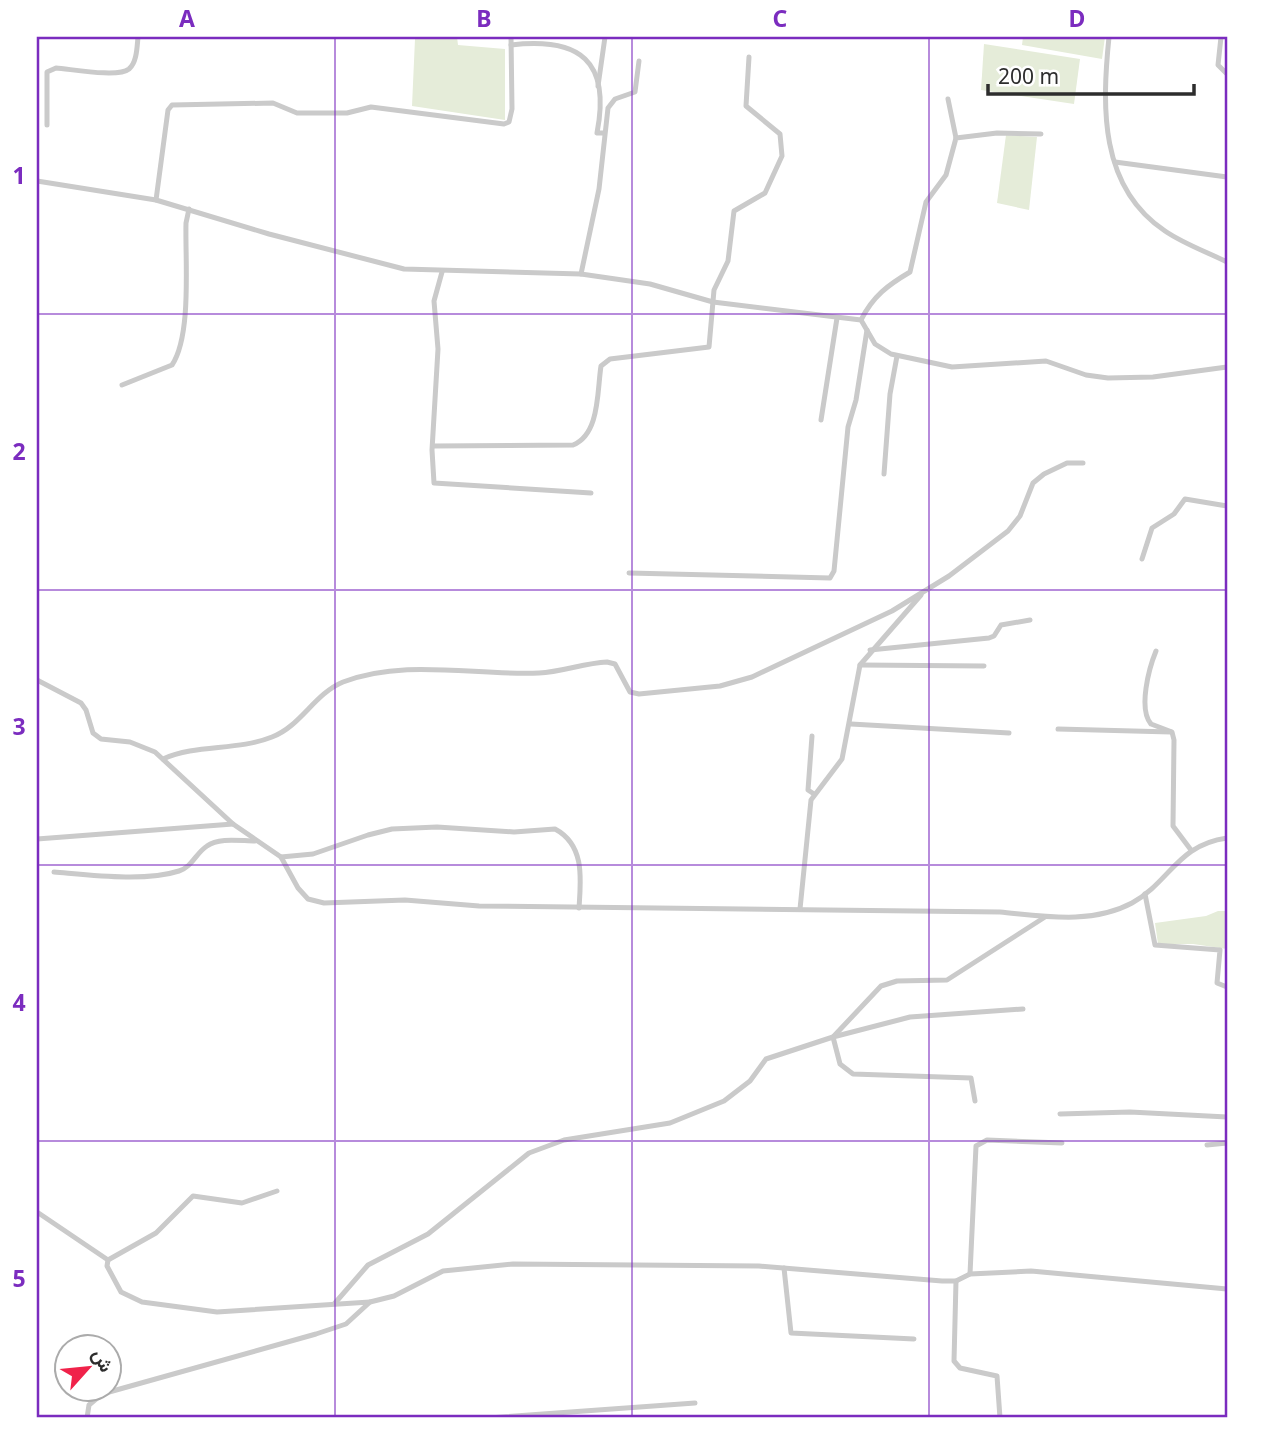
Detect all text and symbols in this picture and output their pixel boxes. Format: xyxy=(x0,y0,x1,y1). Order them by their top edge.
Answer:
text: A xyxy=(179,2,195,34)
text: B xyxy=(476,2,492,34)
text: C xyxy=(773,2,788,34)
text: D xyxy=(1069,2,1085,34)
scale bar xyxy=(988,52,1194,96)
text: 200 m xyxy=(998,62,1059,90)
text: 1 xyxy=(12,159,26,191)
text: 2 xyxy=(12,435,26,467)
text: 3 xyxy=(12,710,26,742)
text: 4 xyxy=(12,986,26,1018)
text: 5 xyxy=(12,1262,26,1294)
north arrow xyxy=(52,1332,122,1402)
text: ش xyxy=(86,1344,120,1377)

